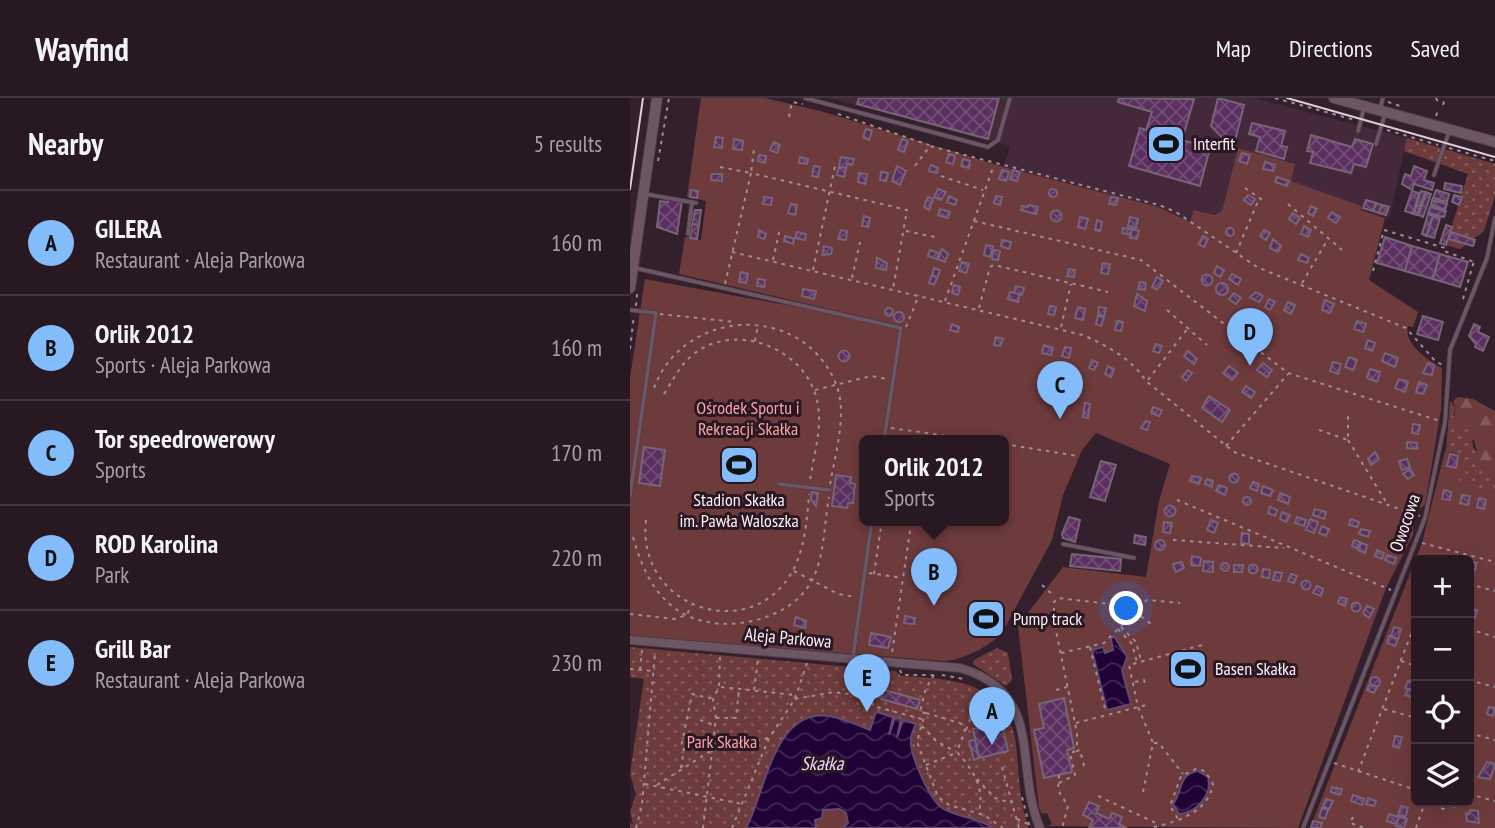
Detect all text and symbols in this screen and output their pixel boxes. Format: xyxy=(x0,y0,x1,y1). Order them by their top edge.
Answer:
text: Wayfind xyxy=(35,27,129,70)
text: Map xyxy=(1216,33,1251,64)
text: Directions xyxy=(1289,33,1373,64)
text: Saved xyxy=(1411,33,1460,64)
sports icon: Interfit xyxy=(1145,123,1187,165)
text: Nearby xyxy=(28,124,103,163)
text: 5 results xyxy=(534,129,602,158)
place label: Interfit xyxy=(1193,132,1235,155)
text: GILERA xyxy=(95,212,162,245)
text: A xyxy=(45,228,57,257)
text: 160 m xyxy=(551,228,602,257)
text: Restaurant · Aleja Parkowa xyxy=(95,245,305,274)
pin: D xyxy=(1227,308,1273,366)
text: Orlik 2012 xyxy=(95,317,194,350)
text: B xyxy=(45,333,57,362)
text: 160 m xyxy=(551,333,602,362)
text: Sports · Aleja Parkowa xyxy=(95,350,271,379)
pin: C xyxy=(1037,361,1083,419)
park label: Ośrodek Sportu i Rekreacji Skałka xyxy=(696,396,800,440)
text: Tor speedrowerowy xyxy=(95,422,275,455)
popup xyxy=(859,435,1009,526)
text: C xyxy=(46,438,56,467)
text: 170 m xyxy=(551,438,602,467)
sports icon: Stadion Skałka im. Pawła Waloszka xyxy=(718,444,760,486)
text: Orlik 2012 xyxy=(884,450,984,483)
text: Sports xyxy=(95,455,146,484)
text: Sports xyxy=(884,483,935,512)
place label: Stadion Skałka im. Pawła Waloszka xyxy=(679,488,799,532)
street label: Owocowa xyxy=(1384,491,1425,555)
text: ROD Karolina xyxy=(95,527,218,560)
text: D xyxy=(45,543,57,572)
text: 220 m xyxy=(551,543,602,572)
pin: B xyxy=(911,548,957,606)
map controls xyxy=(1411,555,1474,807)
button: + xyxy=(1411,555,1474,618)
text: Park xyxy=(95,560,129,589)
your location xyxy=(1109,591,1143,625)
sports icon: Pump track xyxy=(965,598,1007,640)
place label: Pump track xyxy=(1013,607,1082,630)
button: − xyxy=(1411,618,1474,681)
street label: Aleja Parkowa xyxy=(744,622,832,653)
text: Grill Bar xyxy=(95,632,171,665)
text: E xyxy=(46,648,56,677)
text: 230 m xyxy=(551,648,602,677)
sports icon: Basen Skałka xyxy=(1167,648,1209,690)
pin: E xyxy=(844,654,890,712)
place label: Basen Skałka xyxy=(1215,657,1296,680)
text: Restaurant · Aleja Parkowa xyxy=(95,665,305,694)
button: locate xyxy=(1411,681,1474,744)
pin: A xyxy=(969,687,1015,745)
park label: Park Skałka xyxy=(687,730,757,753)
button: layers xyxy=(1411,744,1474,807)
water label: Skałka xyxy=(801,751,845,775)

